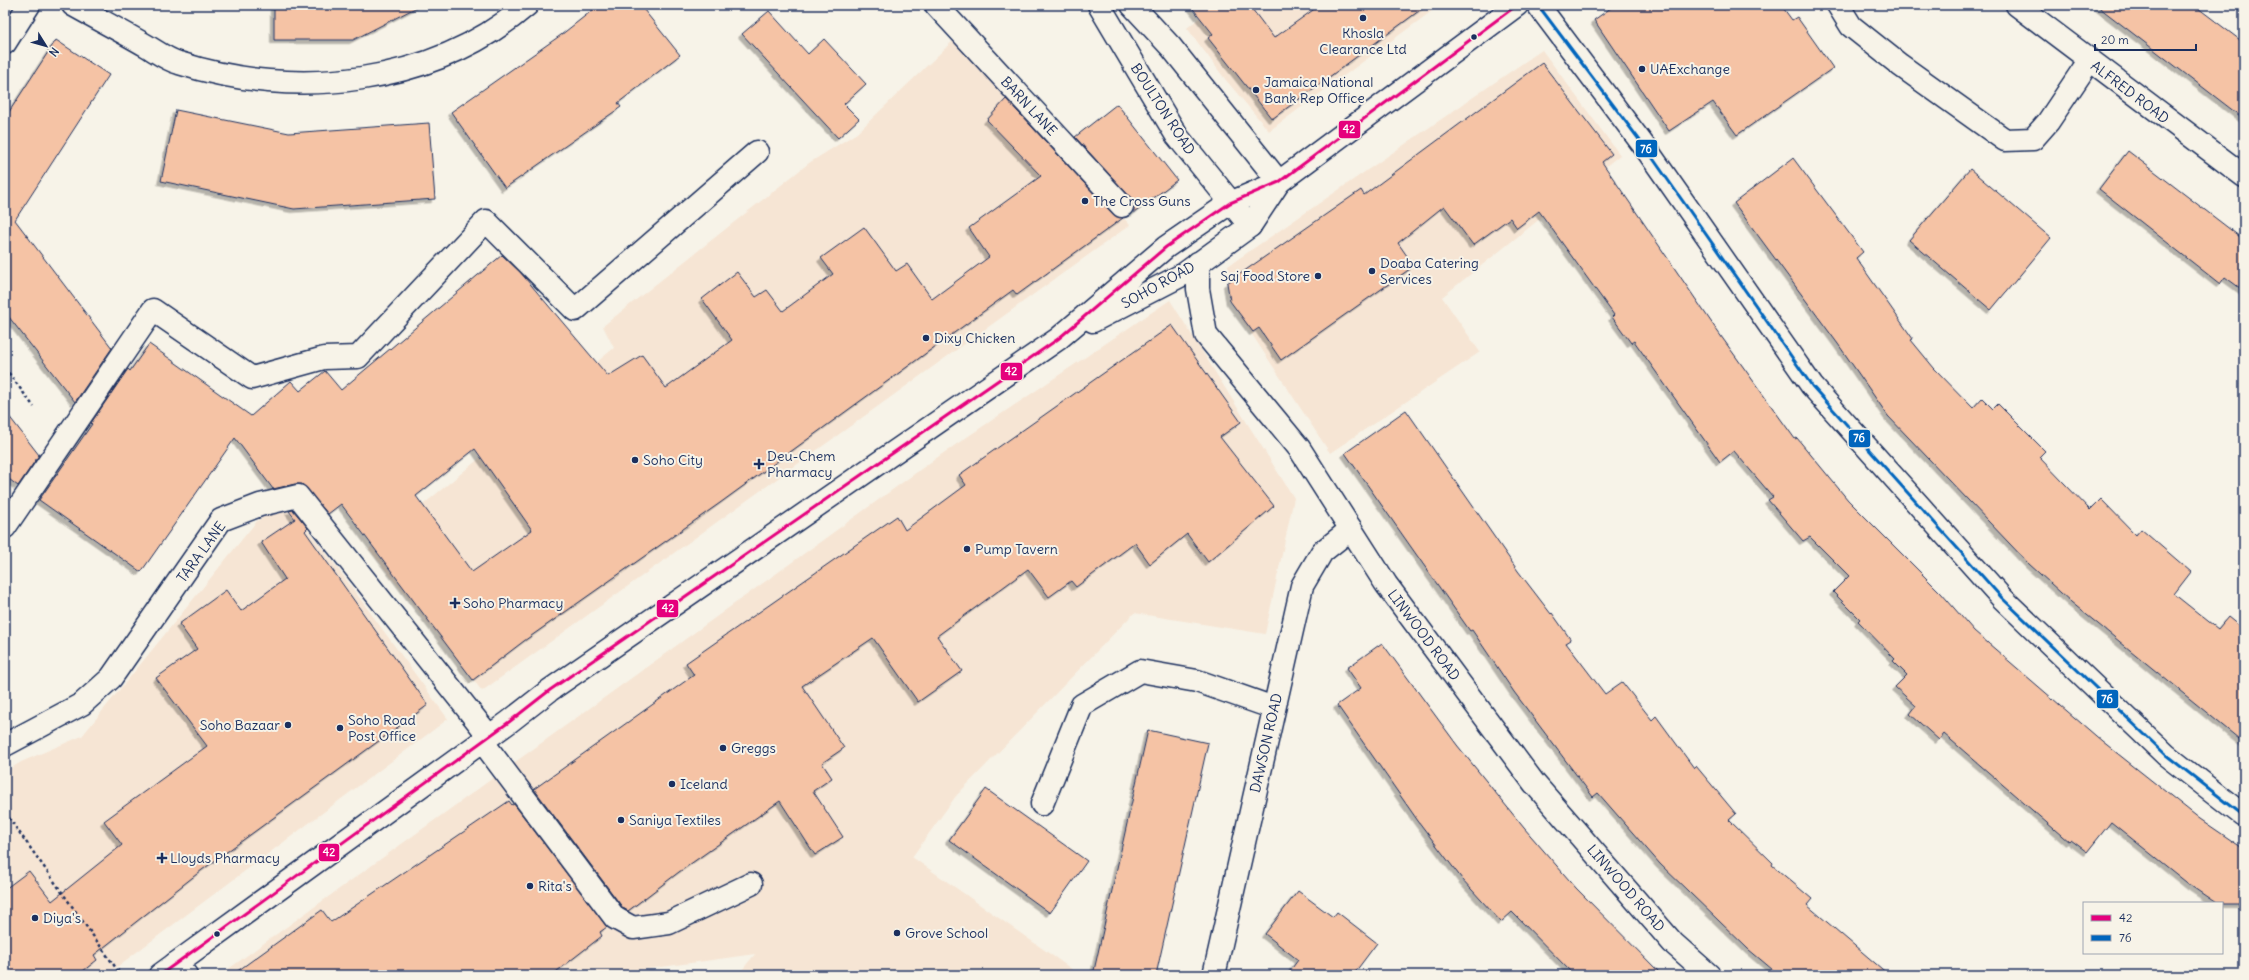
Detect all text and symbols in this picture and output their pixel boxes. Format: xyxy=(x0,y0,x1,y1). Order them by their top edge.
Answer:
marker: Khosla Clearance Ltd xyxy=(1358,13,1368,23)
place label: Khosla Clearance Ltd xyxy=(1319,24,1407,58)
north arrow xyxy=(26,26,66,66)
scale bar xyxy=(2095,26,2196,52)
unlabelled marker xyxy=(1469,32,1479,42)
text: 20 m xyxy=(2101,32,2129,47)
text: N xyxy=(46,45,62,59)
street label: ALFRED ROAD xyxy=(2087,57,2173,127)
street label: BOULTON ROAD xyxy=(1127,60,1199,158)
place label: UAExchange xyxy=(1650,60,1730,78)
marker: UAExchange xyxy=(1637,64,1647,74)
street label: BARN LANE xyxy=(997,73,1061,139)
place label: Jamaica National Bank Rep Office xyxy=(1264,73,1373,107)
marker: Jamaica National Bank Rep Office xyxy=(1251,85,1261,95)
line badge: 42 xyxy=(1338,120,1361,139)
text: 42 xyxy=(1343,122,1355,136)
line badge: 76 xyxy=(1635,139,1658,158)
text: 76 xyxy=(1640,142,1652,156)
place label: The Cross Guns xyxy=(1093,192,1191,210)
marker: The Cross Guns xyxy=(1080,196,1090,206)
place label: Doaba Catering Services xyxy=(1380,254,1479,288)
street label: SOHO ROAD xyxy=(1118,257,1198,313)
marker: Doaba Catering Services xyxy=(1367,266,1377,276)
place label: Saj Food Store xyxy=(1220,267,1310,285)
marker: Saj Food Store xyxy=(1313,271,1323,281)
place label: Dixy Chicken xyxy=(934,329,1015,347)
marker: Dixy Chicken xyxy=(921,333,931,343)
line badge: 42 xyxy=(1000,362,1023,381)
text: 42 xyxy=(1005,364,1017,378)
line badge: 76 xyxy=(1848,429,1871,448)
text: 76 xyxy=(1853,431,1865,445)
place label: Deu-Chem Pharmacy xyxy=(767,447,836,481)
place label: Soho City xyxy=(643,451,703,469)
marker: Soho City xyxy=(630,455,640,465)
marker: Deu-Chem Pharmacy xyxy=(754,459,764,469)
street label: TARA LANE xyxy=(173,518,229,586)
place label: Pump Tavern xyxy=(975,540,1058,558)
marker: Pump Tavern xyxy=(962,544,972,554)
street label: LINWOOD ROAD xyxy=(1384,586,1464,684)
place label: Soho Pharmacy xyxy=(463,594,563,612)
marker: Soho Pharmacy xyxy=(450,598,460,608)
line badge: 42 xyxy=(656,599,679,618)
text: 42 xyxy=(662,601,674,615)
line badge: 76 xyxy=(2096,689,2119,709)
street label: DAWSON ROAD xyxy=(1246,691,1286,794)
text: 76 xyxy=(2101,692,2113,706)
place label: Soho Road Post Office xyxy=(348,711,416,745)
place label: Soho Bazaar xyxy=(200,716,280,734)
marker: Soho Bazaar xyxy=(283,720,293,730)
marker: Soho Road Post Office xyxy=(335,723,345,733)
place label: Greggs xyxy=(731,739,776,757)
marker: Greggs xyxy=(718,743,728,753)
place label: Iceland xyxy=(680,775,728,793)
marker: Iceland xyxy=(667,779,677,789)
place label: Saniya Textiles xyxy=(629,811,721,829)
marker: Saniya Textiles xyxy=(616,815,626,825)
street label: LINWOOD ROAD xyxy=(1583,841,1669,935)
line badge: 42 xyxy=(318,843,340,862)
text: 42 xyxy=(323,845,335,859)
place label: Lloyds Pharmacy xyxy=(170,849,280,867)
marker: Lloyds Pharmacy xyxy=(157,853,167,863)
place label: Rita's xyxy=(538,877,572,895)
marker: Rita's xyxy=(525,881,535,891)
legend xyxy=(2083,902,2223,954)
place label: Diya's xyxy=(43,909,81,927)
text: 42 xyxy=(2119,910,2133,925)
marker: Diya's xyxy=(30,913,40,923)
place label: Grove School xyxy=(905,924,988,942)
marker: Grove School xyxy=(892,928,902,938)
unlabelled marker xyxy=(212,929,222,939)
text: 76 xyxy=(2119,930,2132,945)

